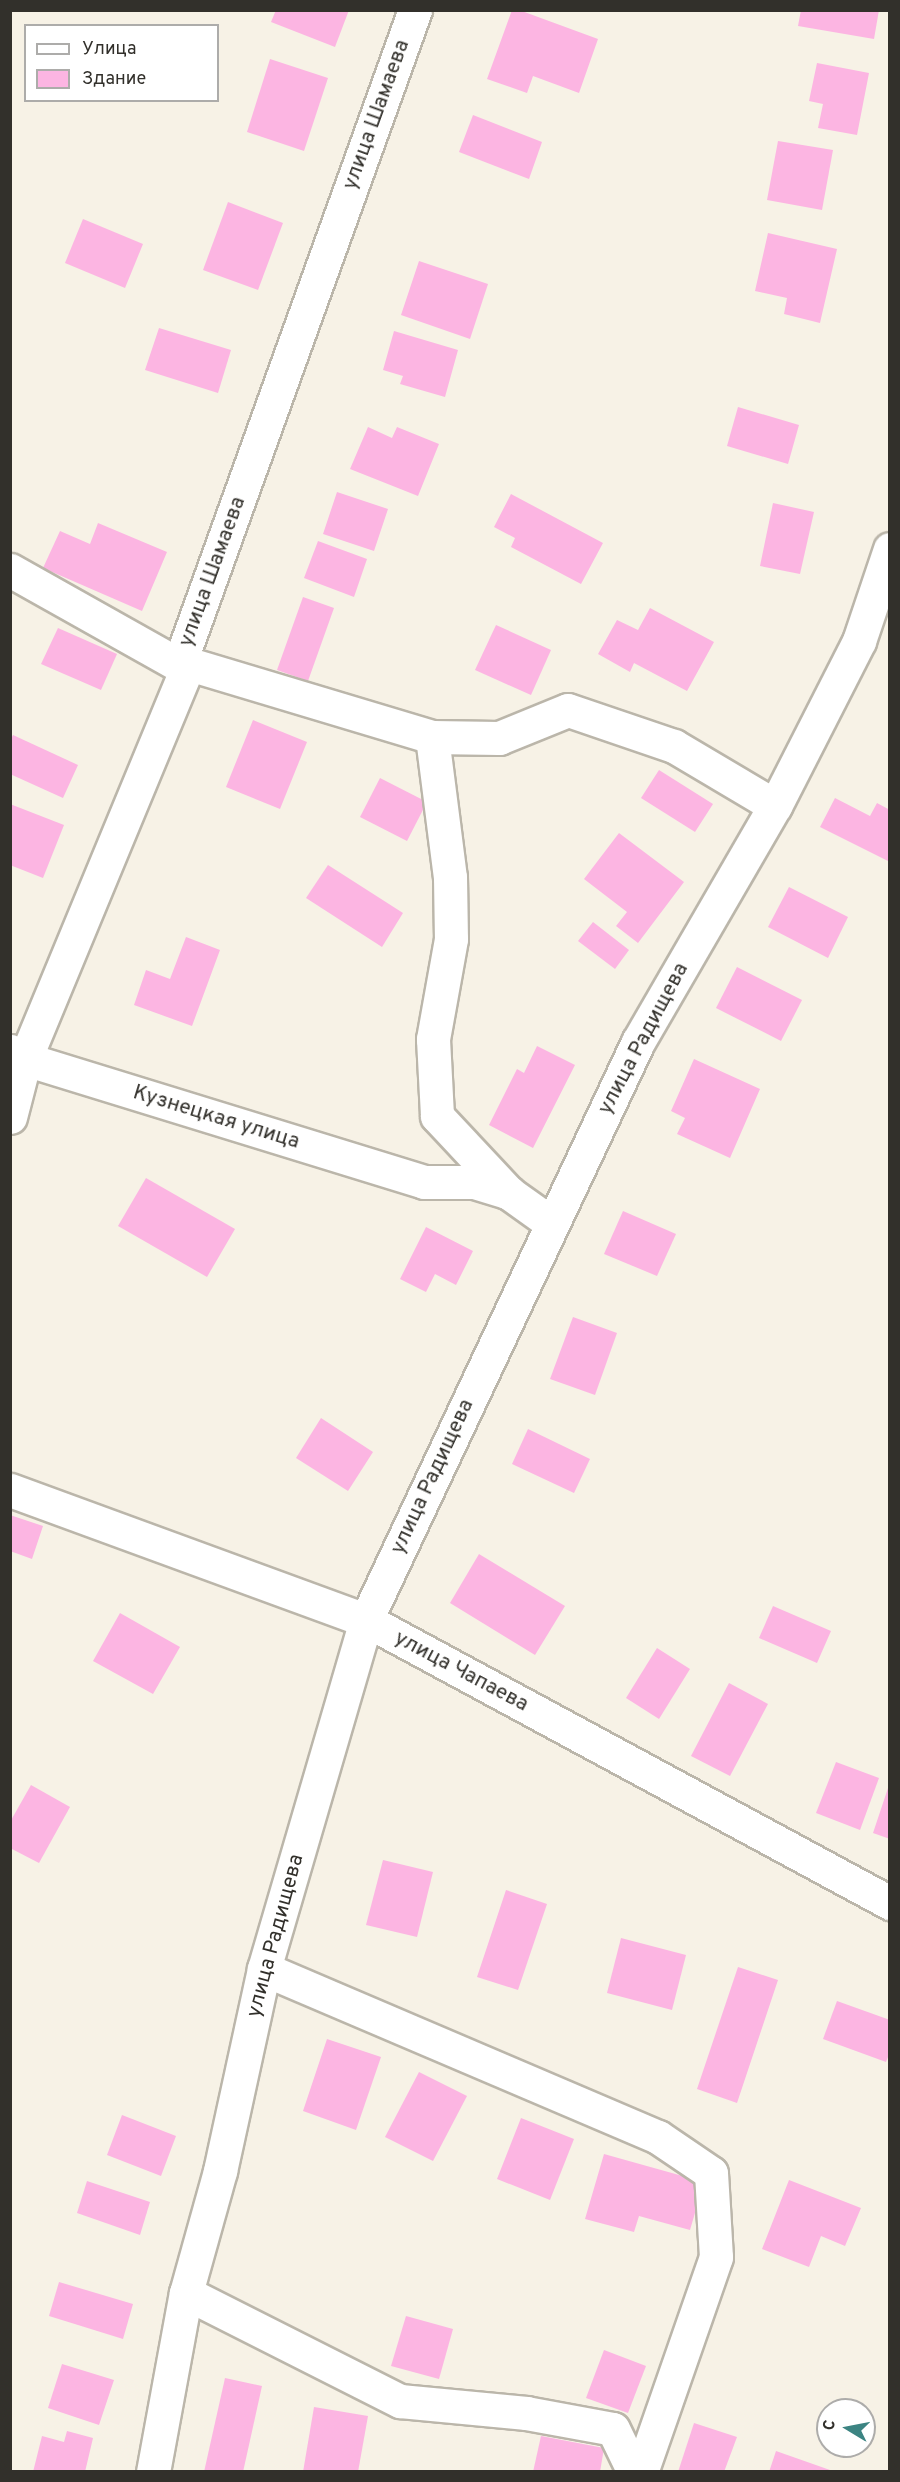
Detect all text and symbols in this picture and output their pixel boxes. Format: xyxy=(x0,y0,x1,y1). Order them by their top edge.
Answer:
legend xyxy=(24,24,219,102)
street label: улица Шамаева xyxy=(338,37,416,193)
text: Улица xyxy=(82,38,136,61)
text: Здание xyxy=(82,68,146,91)
street label: улица Шамаева xyxy=(174,494,252,650)
street label: улица Радищева xyxy=(593,959,695,1119)
street label: Кузнецкая улица xyxy=(130,1081,302,1155)
street label: улица Радищева xyxy=(386,1396,480,1558)
street label: улица Чапаева xyxy=(390,1626,532,1718)
street label: улица Радищева xyxy=(242,1852,310,2020)
north arrow xyxy=(816,2398,876,2458)
text: С xyxy=(820,2418,841,2432)

